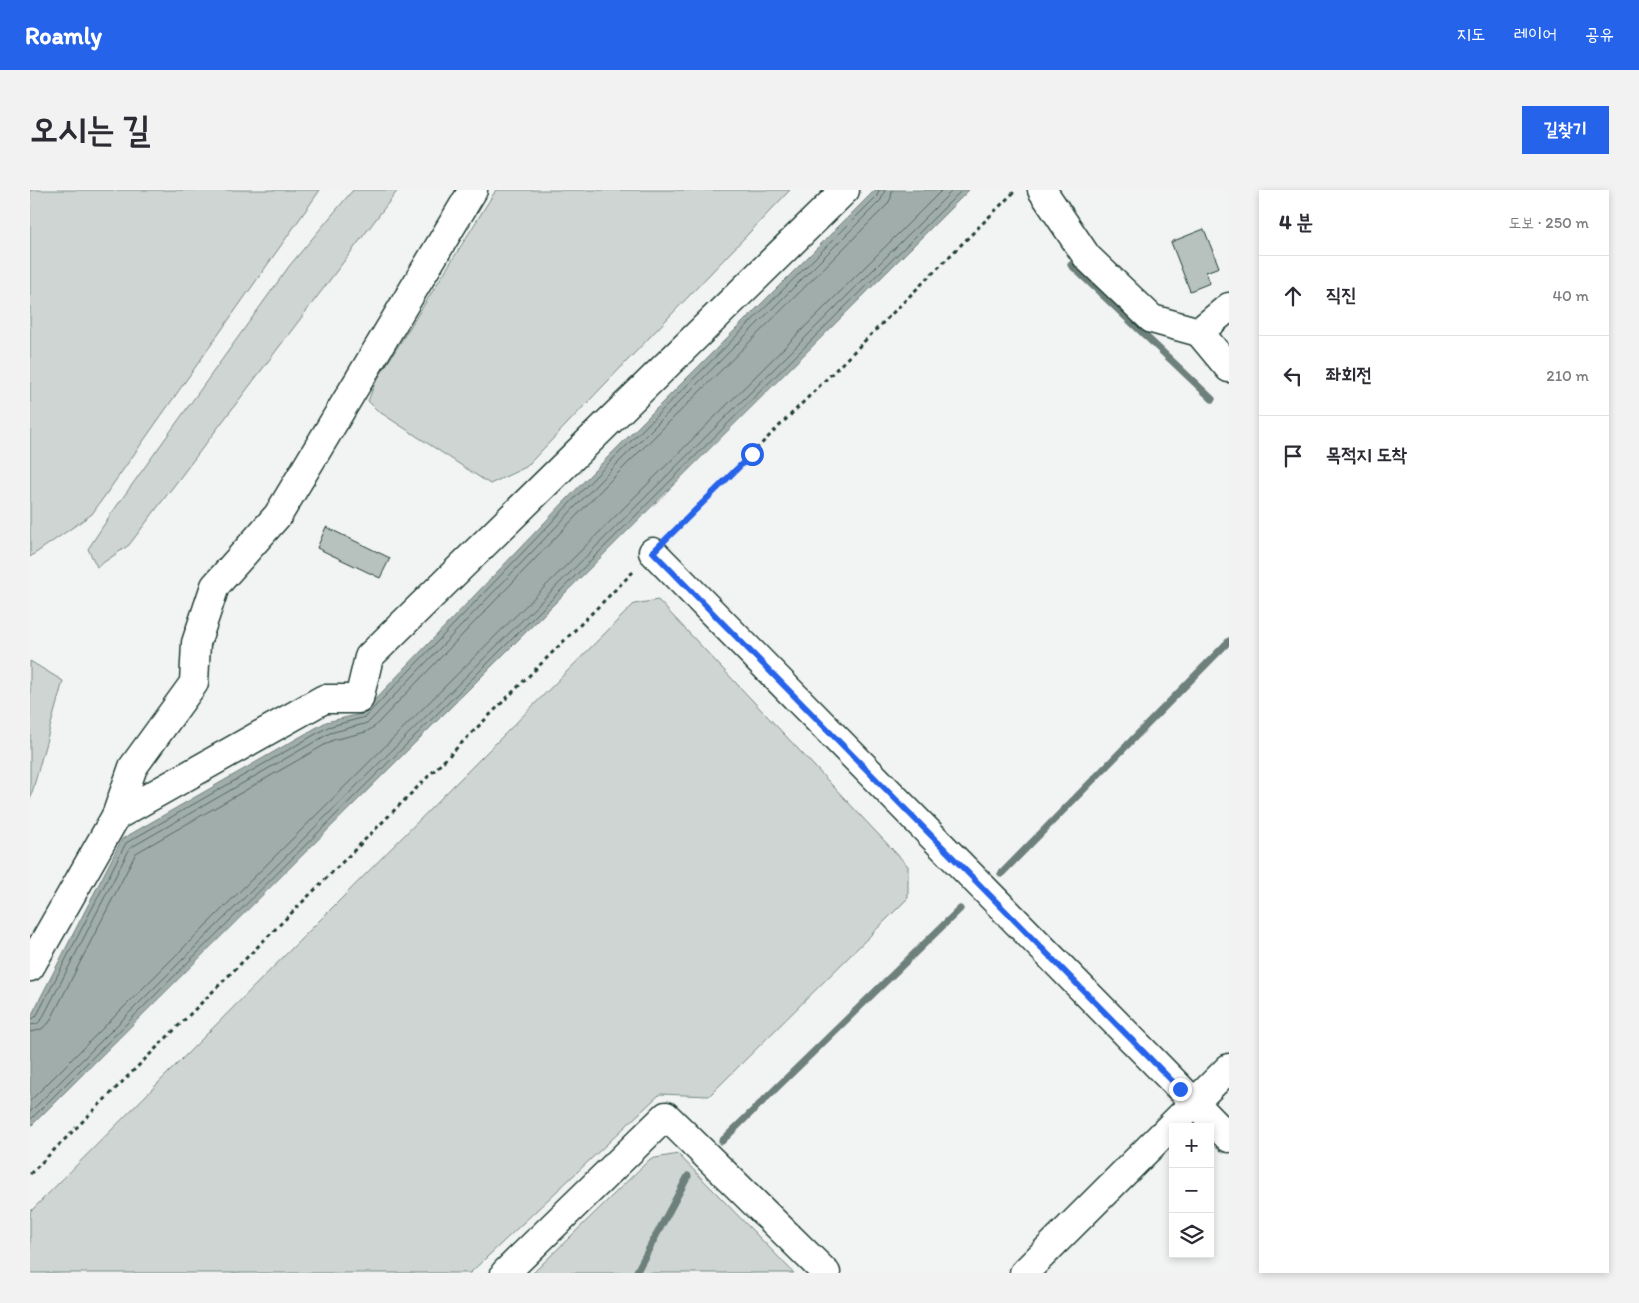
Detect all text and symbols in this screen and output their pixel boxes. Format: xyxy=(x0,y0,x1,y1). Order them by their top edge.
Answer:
text: Roamly xyxy=(25,21,102,50)
text: 지도 xyxy=(1457,23,1486,45)
text: 레이어 xyxy=(1514,23,1557,45)
text: 공유 xyxy=(1585,23,1614,45)
button: 길찾기 xyxy=(1522,106,1609,154)
text: 오시는 길 xyxy=(30,108,151,150)
text: 4 분 xyxy=(1279,209,1313,234)
text: 도보 · 250 m xyxy=(1508,213,1589,232)
icon: ahead xyxy=(1279,282,1307,310)
text: 직진 xyxy=(1326,283,1357,306)
text: 40 m xyxy=(1552,286,1589,305)
icon: left xyxy=(1279,362,1307,390)
text: 좌회전 xyxy=(1326,363,1372,386)
text: 210 m xyxy=(1546,366,1589,385)
icon: arrive xyxy=(1279,442,1307,470)
route start xyxy=(741,443,764,466)
text: 목적지 도착 xyxy=(1326,443,1407,466)
route end xyxy=(1169,1078,1192,1101)
map controls xyxy=(1169,1123,1214,1258)
button: + xyxy=(1169,1123,1214,1168)
button: − xyxy=(1169,1168,1214,1213)
button: layers xyxy=(1169,1213,1214,1258)

